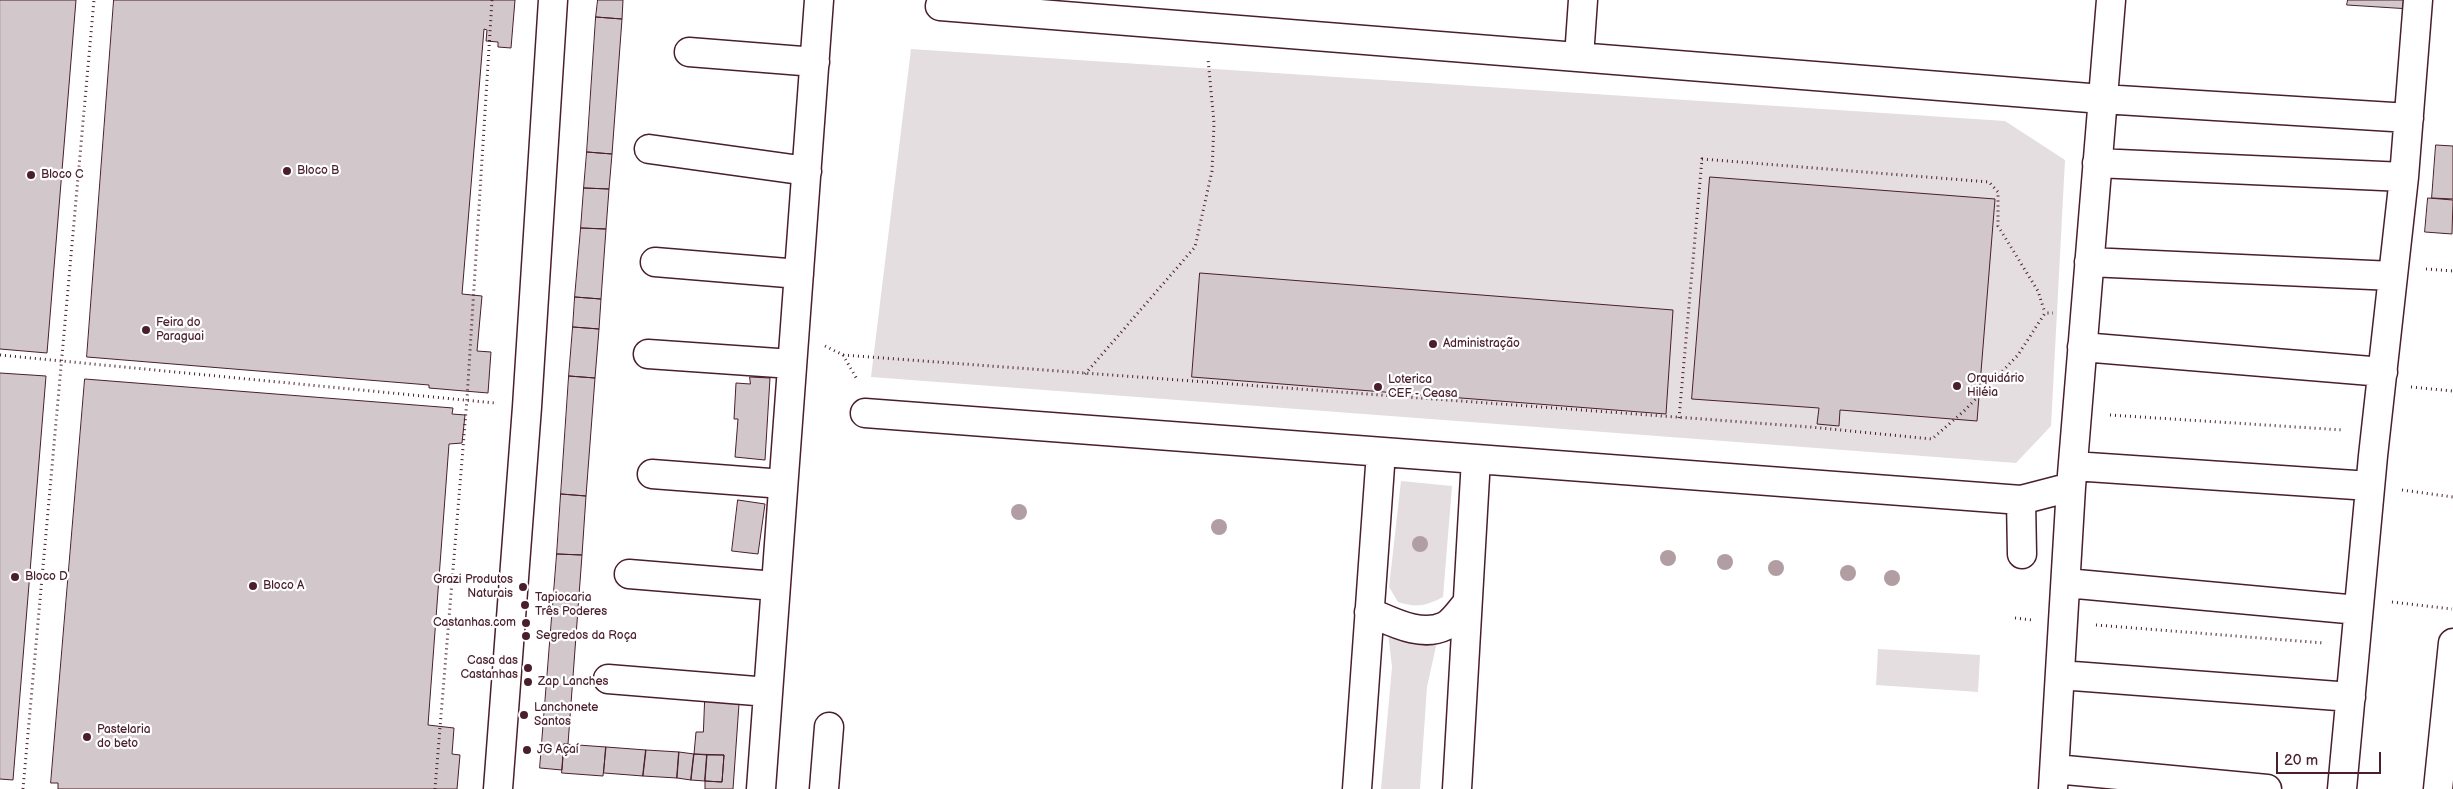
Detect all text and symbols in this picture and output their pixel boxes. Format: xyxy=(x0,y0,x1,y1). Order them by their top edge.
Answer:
place label: Bloco B xyxy=(297,164,339,178)
marker: Bloco B xyxy=(281,165,293,177)
place label: Bloco C xyxy=(41,168,84,182)
marker: Bloco C xyxy=(25,169,37,181)
place label: Feira do Paraguai xyxy=(156,316,204,344)
marker: Feira do Paraguai xyxy=(140,324,152,336)
place label: Administração xyxy=(1443,337,1520,351)
marker: Administração xyxy=(1427,338,1439,350)
place label: Orquidário Hiléia xyxy=(1967,372,2024,400)
place label: Loterica CEF - Ceasa xyxy=(1388,373,1458,401)
marker: Orquidário Hiléia xyxy=(1951,380,1963,392)
marker: Loterica CEF - Ceasa xyxy=(1372,381,1384,393)
place label: Bloco D xyxy=(25,570,68,584)
marker: Bloco D xyxy=(9,571,21,583)
place label: Grazi Produtos Naturais xyxy=(433,573,513,601)
place label: Bloco A xyxy=(263,579,304,593)
marker: Bloco A xyxy=(247,580,259,592)
marker: Grazi Produtos Naturais xyxy=(517,581,529,593)
place label: Tapiocaria Três Poderes xyxy=(535,591,607,619)
marker: Tapiocaria Três Poderes xyxy=(519,599,531,611)
place label: Castanhas.com xyxy=(433,616,516,630)
marker: Castanhas.com xyxy=(520,617,532,629)
place label: Segredos da Roça xyxy=(536,629,637,643)
marker: Segredos da Roça xyxy=(520,630,532,642)
place label: Casa das Castanhas xyxy=(460,654,518,682)
marker: Casa das Castanhas xyxy=(522,662,534,674)
place label: Zap Lanches xyxy=(538,675,609,689)
marker: Zap Lanches xyxy=(522,676,534,688)
place label: Lanchonete Santos xyxy=(534,701,598,729)
marker: Lanchonete Santos xyxy=(518,709,530,721)
place label: Pastelaria do beto xyxy=(97,723,151,751)
marker: Pastelaria do beto xyxy=(81,731,93,743)
scale bar xyxy=(2278,742,2383,774)
place label: JG Açaí xyxy=(537,743,579,757)
marker: JG Açaí xyxy=(521,744,533,756)
text: 20 m xyxy=(2284,751,2318,770)

